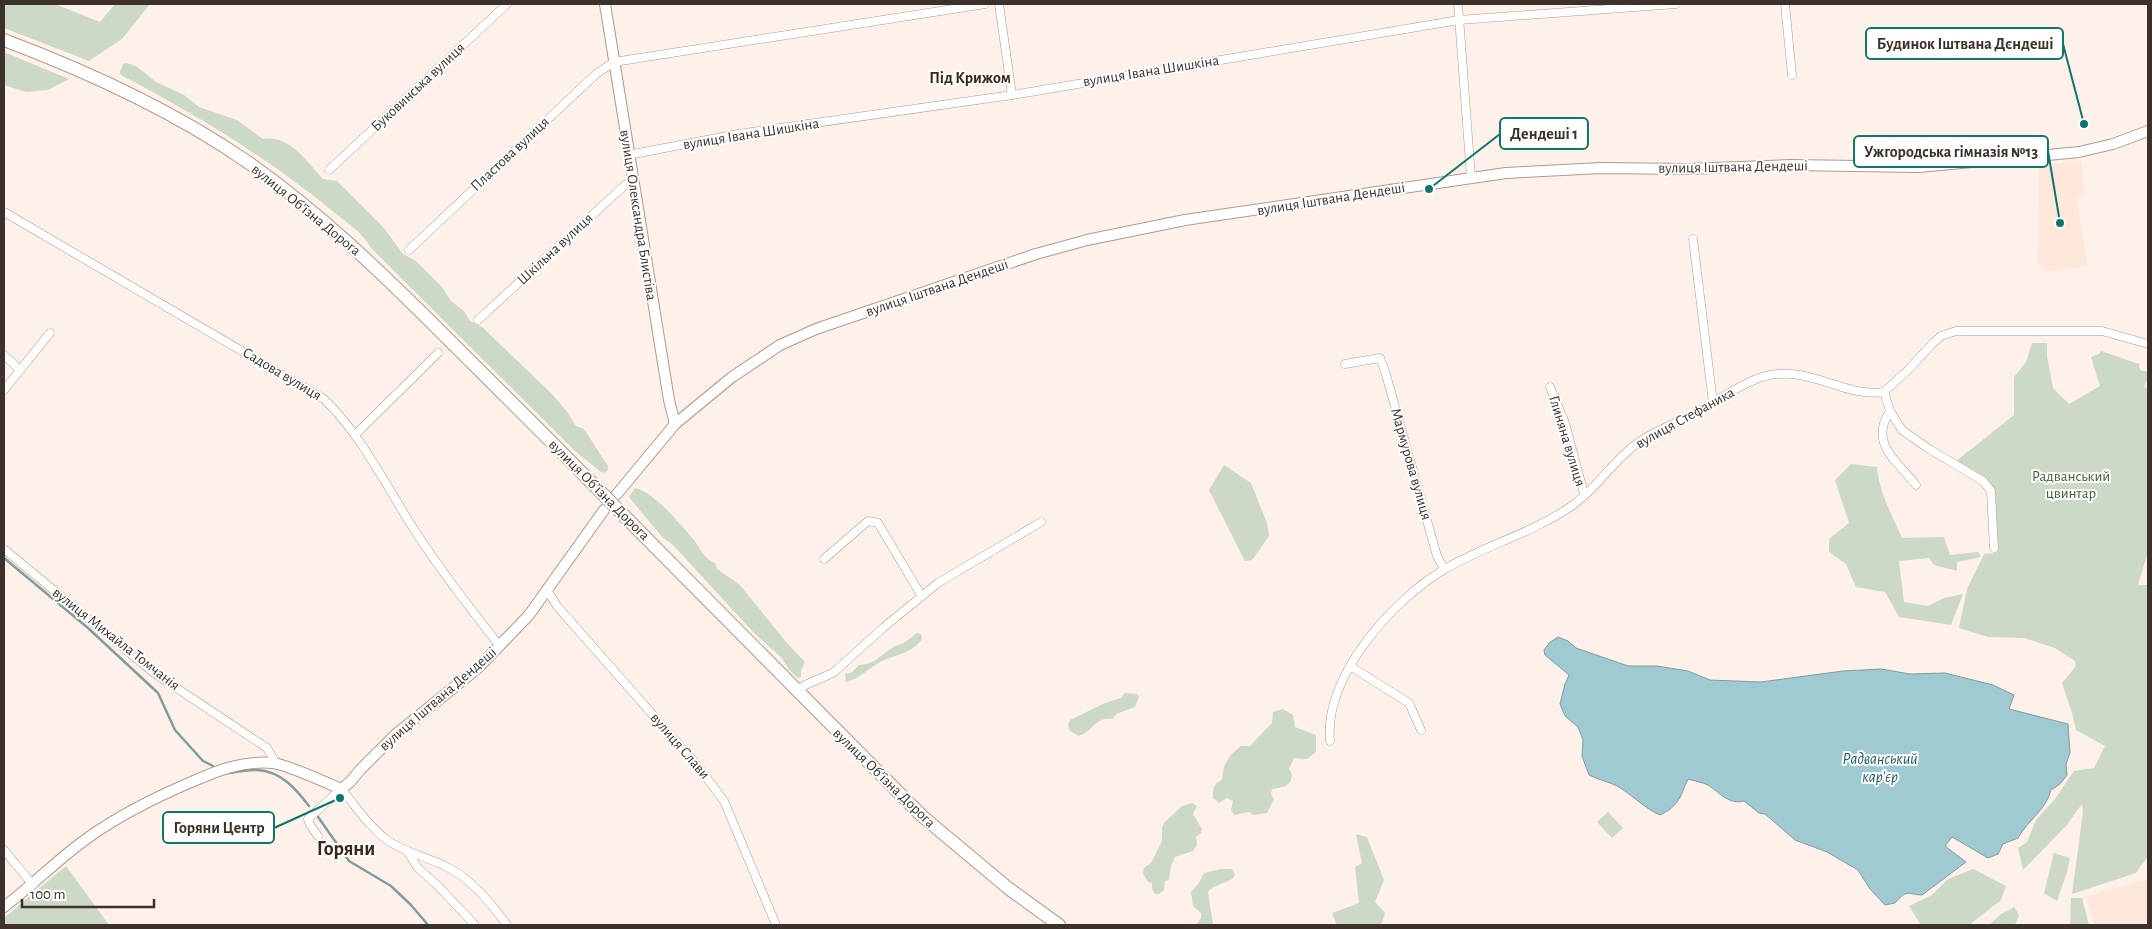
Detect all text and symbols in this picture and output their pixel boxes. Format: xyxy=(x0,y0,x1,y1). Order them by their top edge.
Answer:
callout: Будинок Іштвана Дєндеші xyxy=(1866,28,2063,59)
text: Будинок Іштвана Дєндеші xyxy=(1877,36,2053,53)
street label: Буковинська вулиця xyxy=(368,40,468,134)
street label: вулиця Івана Шишкіна xyxy=(1082,53,1220,89)
district label: Під Крижом xyxy=(929,70,1011,86)
street label: Пластова вулиця xyxy=(468,114,552,194)
street label: вулиця Івана Шишкіна xyxy=(682,116,820,152)
callout: Дендеші 1 xyxy=(1500,118,1588,149)
text: Дендеші 1 xyxy=(1510,126,1578,142)
street label: вулиця Олександра Блистіва xyxy=(617,129,659,302)
callout: Ужгородська гімназія №13 xyxy=(1854,136,2048,167)
text: Ужгородська гімназія №13 xyxy=(1864,144,2038,160)
street label: вулиця Іштвана Дендеші xyxy=(1658,158,1808,176)
street label: вулиця Обʼїзна Дорога xyxy=(249,161,364,259)
street label: вулиця Іштвана Дендеші xyxy=(1256,180,1406,218)
street label: Шкільна вулиця xyxy=(514,210,596,288)
street label: вулиця Іштвана Дендеші xyxy=(864,257,1010,319)
street label: Садова вулиця xyxy=(240,345,324,403)
street label: вулиця Стефаника xyxy=(1633,385,1737,451)
street label: Глиняна вулиця xyxy=(1546,394,1588,488)
street label: Мармурова вулиця xyxy=(1388,406,1434,522)
street label: вулиця Обʼїзна Дорога xyxy=(546,437,652,543)
park label: Радванський цвинтар xyxy=(2032,469,2110,501)
street label: вулиця Михайла Томчанія xyxy=(50,585,182,693)
street label: вулиця Іштвана Дендеші xyxy=(377,644,499,754)
street label: вулиця Слави xyxy=(647,710,713,782)
street label: вулиця Обʼїзна Дорога xyxy=(830,725,938,831)
water label: Радванський карʼєр xyxy=(1843,751,1917,786)
callout: Горяни Центр xyxy=(163,812,274,843)
text: Горяни Центр xyxy=(173,820,265,836)
district label: Горяни xyxy=(317,839,375,859)
scale bar xyxy=(22,876,155,908)
text: 100 m xyxy=(30,887,65,902)

